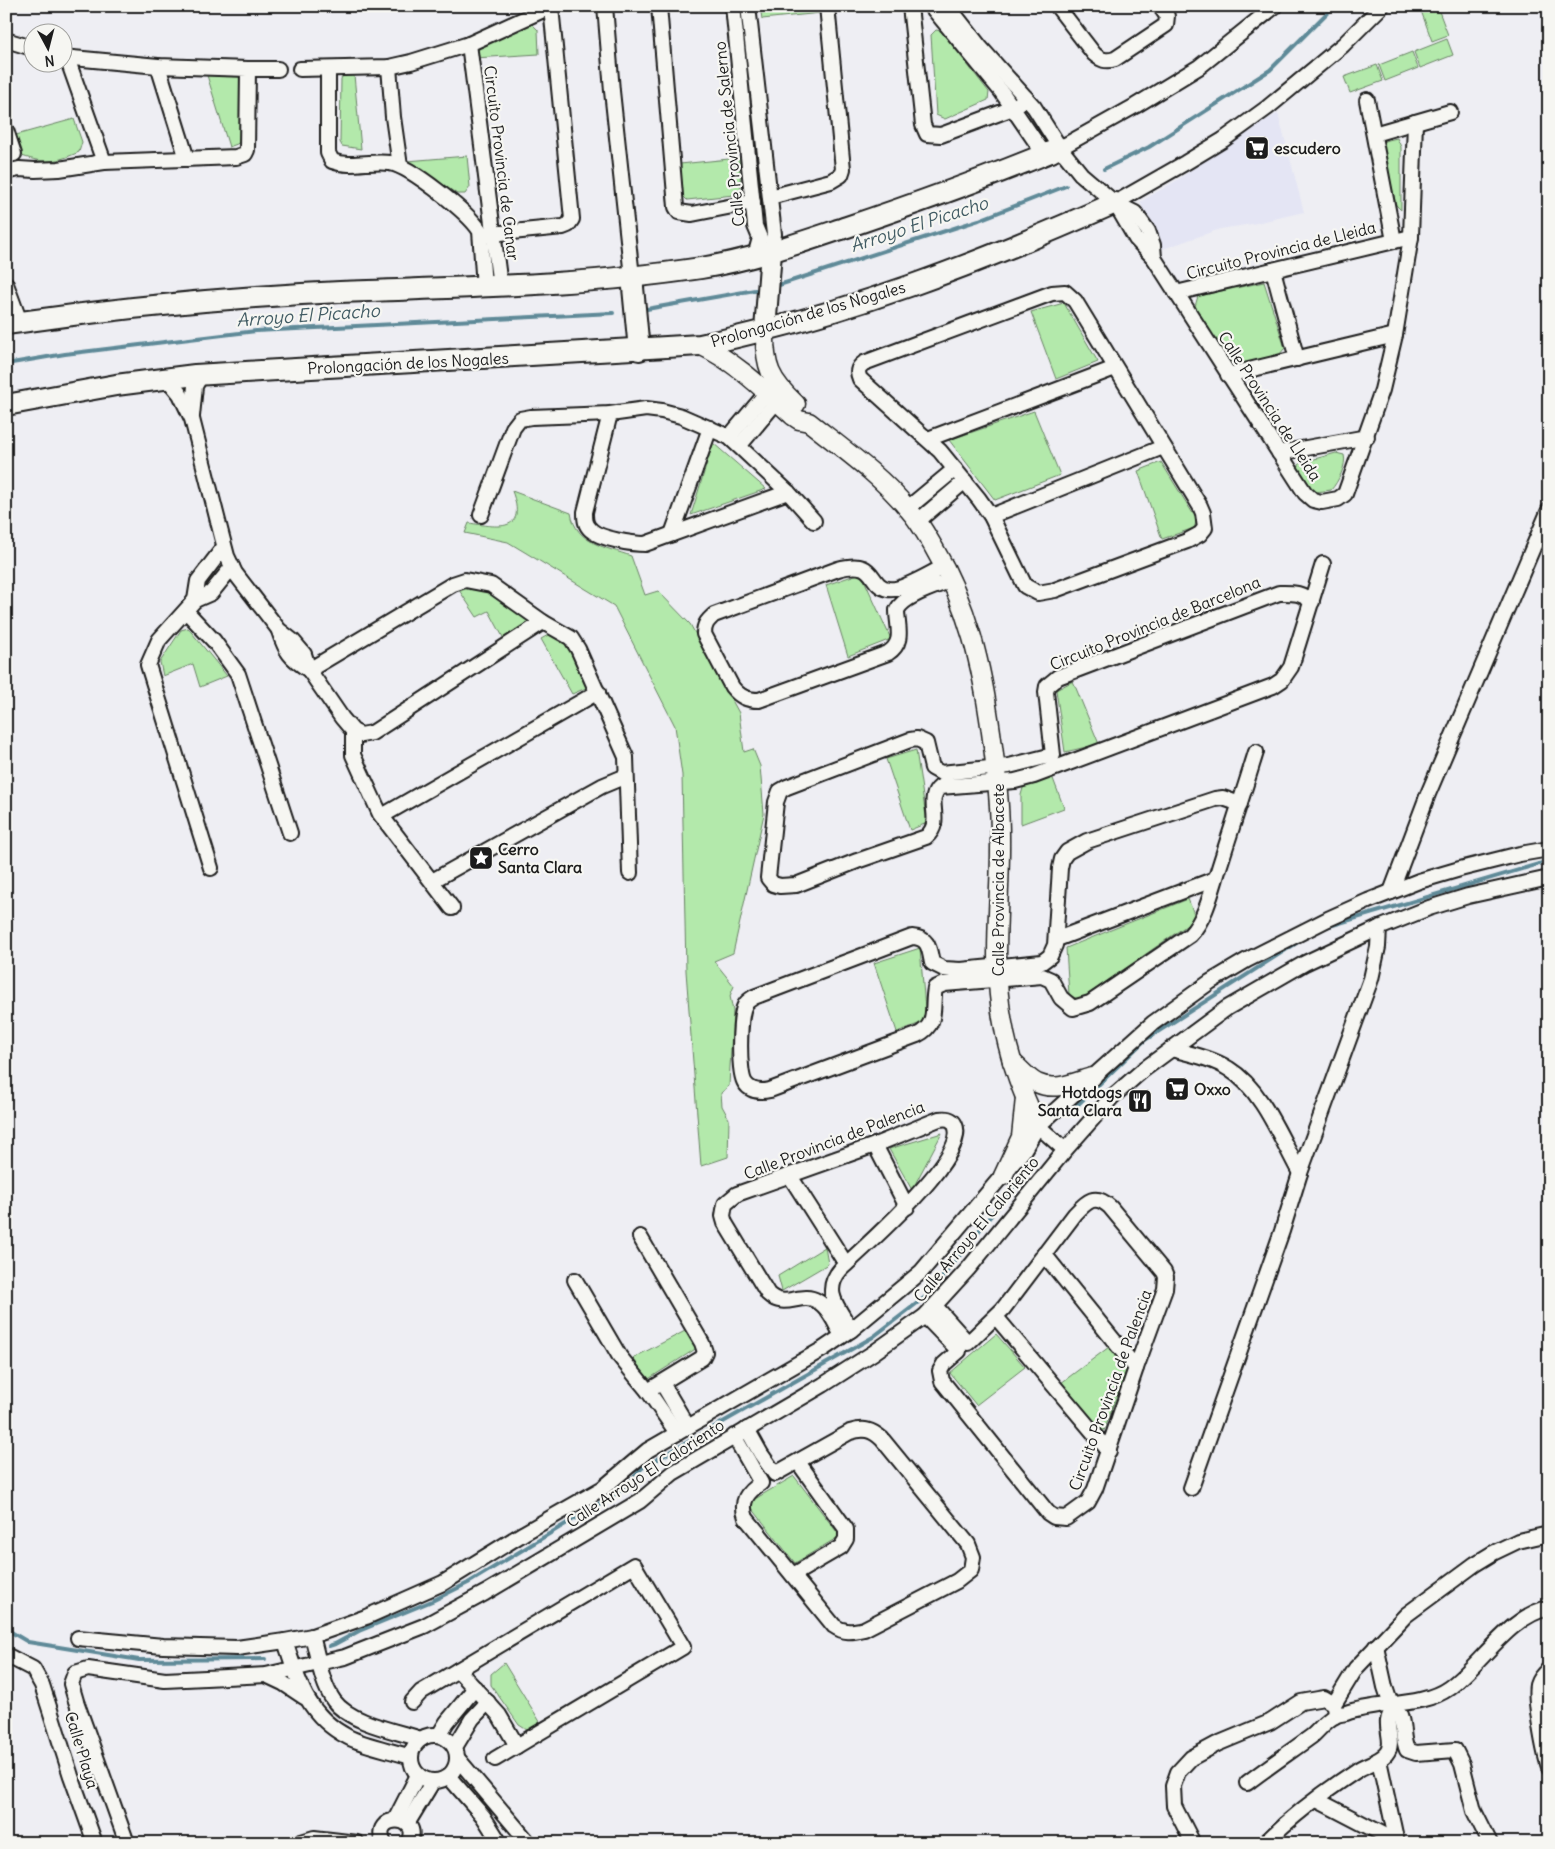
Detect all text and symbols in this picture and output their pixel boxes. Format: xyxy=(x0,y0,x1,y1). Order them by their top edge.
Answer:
north arrow xyxy=(22,22,72,72)
street label: Calle Provincia de Salerno xyxy=(709,40,749,228)
text: N xyxy=(44,51,55,70)
street label: Circuito Provincia de Canar xyxy=(480,64,524,262)
supermarket icon: escudero xyxy=(1244,135,1270,161)
place label: escudero xyxy=(1274,138,1341,158)
water label: Arroyo El Picacho xyxy=(847,191,992,257)
street label: Circuito Provincia de Lleida xyxy=(1184,217,1378,283)
street label: Prolongación de los Nogales xyxy=(708,277,908,351)
water label: Arroyo El Picacho xyxy=(236,298,381,331)
street label: Calle Provincia de Lleida xyxy=(1214,327,1326,485)
street label: Prolongación de los Nogales xyxy=(307,348,509,378)
street label: Circuito Provincia de Barcelona xyxy=(1047,572,1263,674)
street label: Calle Provincia de Albacete xyxy=(988,783,1008,977)
place label: Cerro Santa Clara xyxy=(498,839,582,877)
place icon: Cerro Santa Clara xyxy=(468,845,494,871)
supermarket icon: Oxxo xyxy=(1164,1076,1190,1102)
place label: Oxxo xyxy=(1194,1079,1231,1099)
place label: Hotdogs Santa Clara xyxy=(1038,1082,1122,1120)
restaurant icon: Hotdogs Santa Clara xyxy=(1127,1088,1153,1114)
street label: Calle Provincia de Palencia xyxy=(741,1096,927,1184)
street label: Calle Arroyo El Caloriento xyxy=(909,1152,1043,1306)
street label: Circuito Provincia de Palencia xyxy=(1064,1287,1156,1493)
street label: Calle Arroyo El Caloriento xyxy=(562,1414,728,1532)
street label: Calle Playa xyxy=(61,1709,103,1791)

